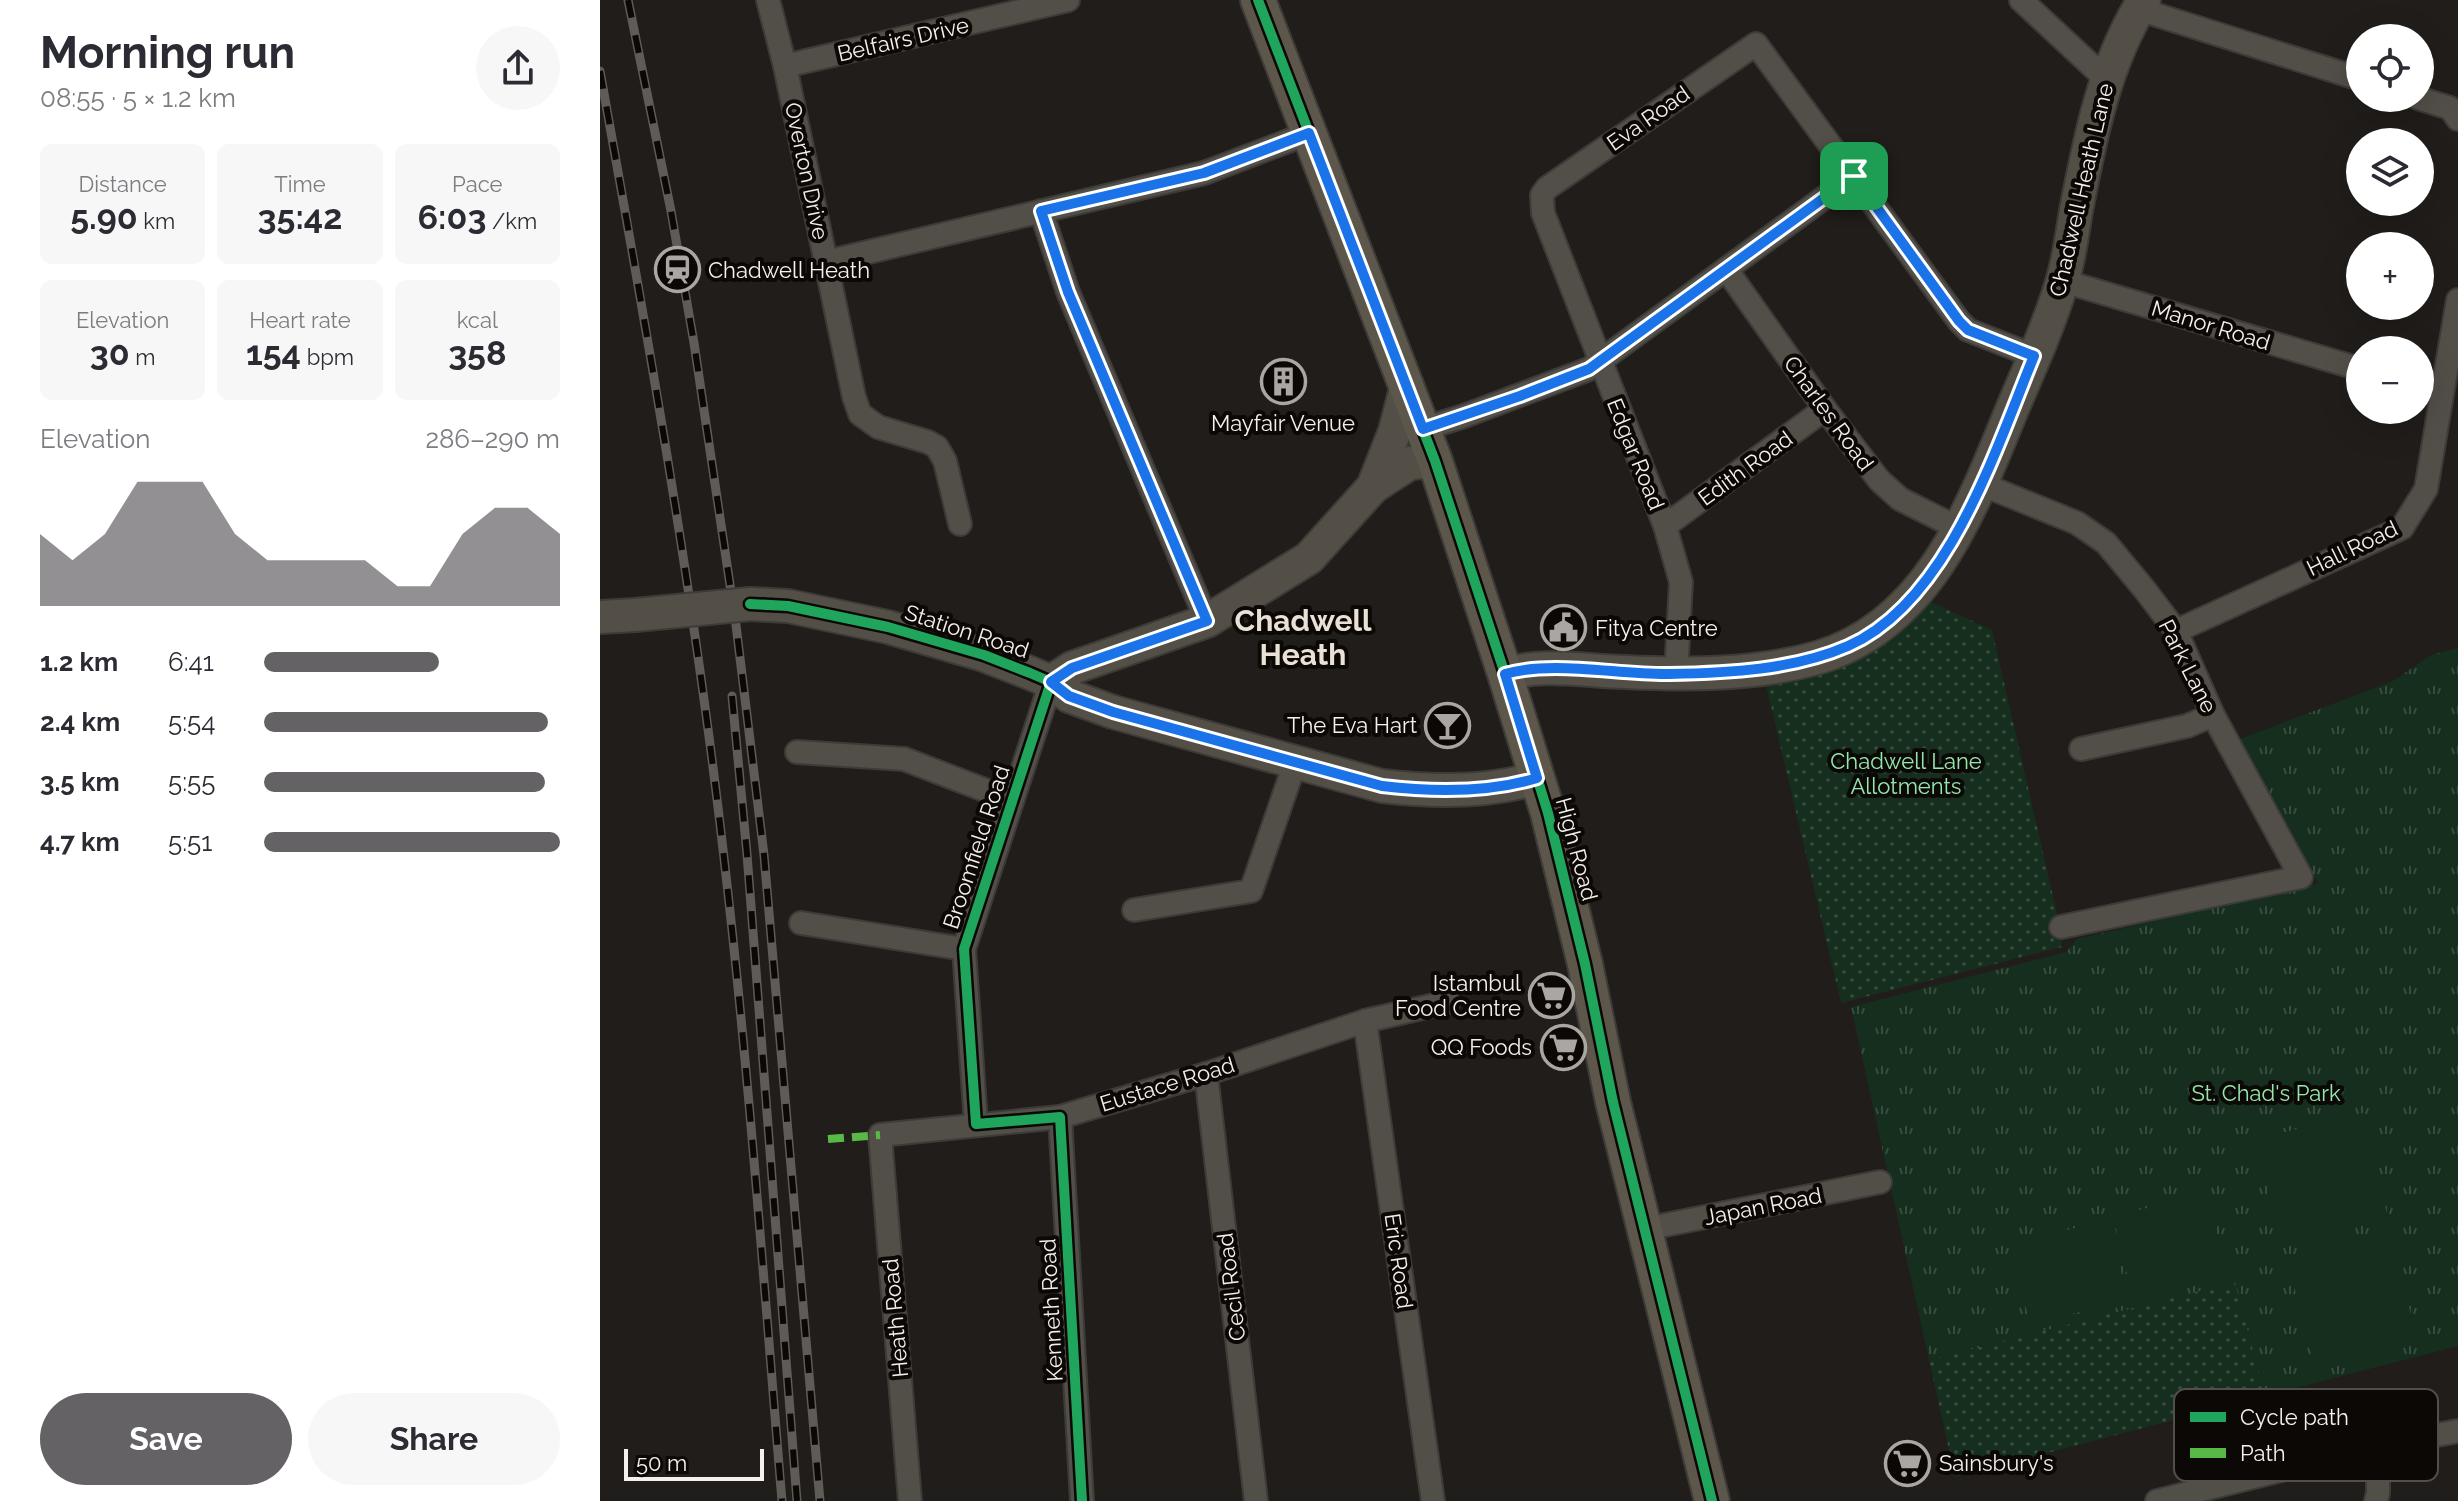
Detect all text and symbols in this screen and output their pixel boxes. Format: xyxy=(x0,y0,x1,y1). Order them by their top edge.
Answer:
street label: Belfairs Drive xyxy=(835,11,971,67)
map controls xyxy=(2346,24,2434,424)
button: locate xyxy=(2346,24,2434,112)
button: share xyxy=(476,26,560,110)
text: Morning run xyxy=(40,27,295,78)
street label: Eva Road xyxy=(1602,80,1694,156)
street label: Chadwell Heath Lane xyxy=(2044,81,2118,299)
text: 08:55 · 5 × 1.2 km xyxy=(40,83,236,113)
street label: Overton Drive xyxy=(780,100,834,242)
button: layers xyxy=(2346,128,2434,216)
pin xyxy=(1820,142,1888,210)
icon: arrive xyxy=(1832,154,1876,198)
text: Distance xyxy=(79,171,167,197)
text: Time xyxy=(274,171,326,197)
text: Pace xyxy=(452,171,503,197)
text: 5.90 xyxy=(70,197,138,237)
text: 35:42 xyxy=(258,197,342,237)
text: 6:03 xyxy=(417,197,486,237)
text: km xyxy=(138,208,175,234)
text: /km xyxy=(486,208,537,234)
button: + xyxy=(2346,232,2434,320)
station icon: Chadwell Heath xyxy=(653,246,701,294)
place label: Chadwell Heath xyxy=(708,257,870,283)
street label: Manor Road xyxy=(2149,295,2273,355)
text: Elevation xyxy=(76,307,169,333)
text: Heart rate xyxy=(249,307,351,333)
text: kcal xyxy=(457,307,498,333)
text: 30 xyxy=(90,333,130,373)
text: 154 xyxy=(246,333,301,373)
text: 358 xyxy=(448,333,507,373)
button: − xyxy=(2346,336,2434,424)
text: m xyxy=(130,344,156,370)
text: bpm xyxy=(301,344,354,370)
street label: Charles Road xyxy=(1779,351,1879,475)
building icon: Mayfair Venue xyxy=(1259,358,1307,406)
street label: Edgar Road xyxy=(1602,394,1670,514)
place label: Mayfair Venue xyxy=(1211,410,1355,436)
text: Elevation xyxy=(40,424,150,454)
text: 286–290 m xyxy=(425,424,560,454)
street label: Edith Road xyxy=(1693,425,1797,511)
street label: Hall Road xyxy=(2302,515,2402,581)
street label: Station Road xyxy=(902,599,1032,663)
district label: Chadwell Heath xyxy=(1235,603,1372,672)
public building icon: Fitya Centre xyxy=(1540,604,1588,652)
place label: Fitya Centre xyxy=(1595,615,1718,641)
street label: Park Lane xyxy=(2153,615,2223,717)
text: 1.2 km xyxy=(40,647,118,677)
text: 6:41 xyxy=(168,647,214,677)
bar icon: The Eva Hart xyxy=(1424,701,1472,749)
text: 2.4 km xyxy=(40,707,120,737)
text: 5:54 xyxy=(168,707,215,737)
place label: The Eva Hart xyxy=(1287,712,1418,738)
park label: Chadwell Lane Allotments xyxy=(1830,748,1982,799)
street label: Broomfield Road xyxy=(937,762,1015,932)
text: 3.5 km xyxy=(40,767,120,797)
text: 5:55 xyxy=(168,767,215,797)
street label: High Road xyxy=(1551,795,1603,903)
text: 4.7 km xyxy=(40,827,120,857)
text: 5:51 xyxy=(168,827,212,857)
place label: Istambul Food Centre xyxy=(1395,970,1521,1021)
supermarket icon: Istambul Food Centre xyxy=(1528,972,1576,1020)
supermarket icon: QQ Foods xyxy=(1539,1023,1587,1071)
place label: QQ Foods xyxy=(1431,1034,1532,1060)
street label: Eustace Road xyxy=(1097,1051,1237,1117)
park label: St. Chad's Park xyxy=(2191,1080,2341,1106)
street label: Japan Road xyxy=(1702,1182,1824,1230)
street label: Eric Road xyxy=(1379,1212,1419,1310)
street label: Cecil Road xyxy=(1211,1232,1251,1342)
street label: Kenneth Road xyxy=(1034,1238,1068,1382)
street label: Heath Road xyxy=(877,1257,913,1379)
legend xyxy=(2174,1389,2438,1481)
button: Save xyxy=(40,1393,292,1485)
button: Share xyxy=(308,1393,560,1485)
text: Cycle path xyxy=(2240,1404,2349,1430)
supermarket icon: Sainsbury's xyxy=(1884,1439,1932,1487)
text: Path xyxy=(2240,1440,2286,1466)
scale bar xyxy=(624,1445,764,1481)
text: 50 m xyxy=(636,1450,687,1476)
place label: Sainsbury's xyxy=(1939,1450,2054,1476)

